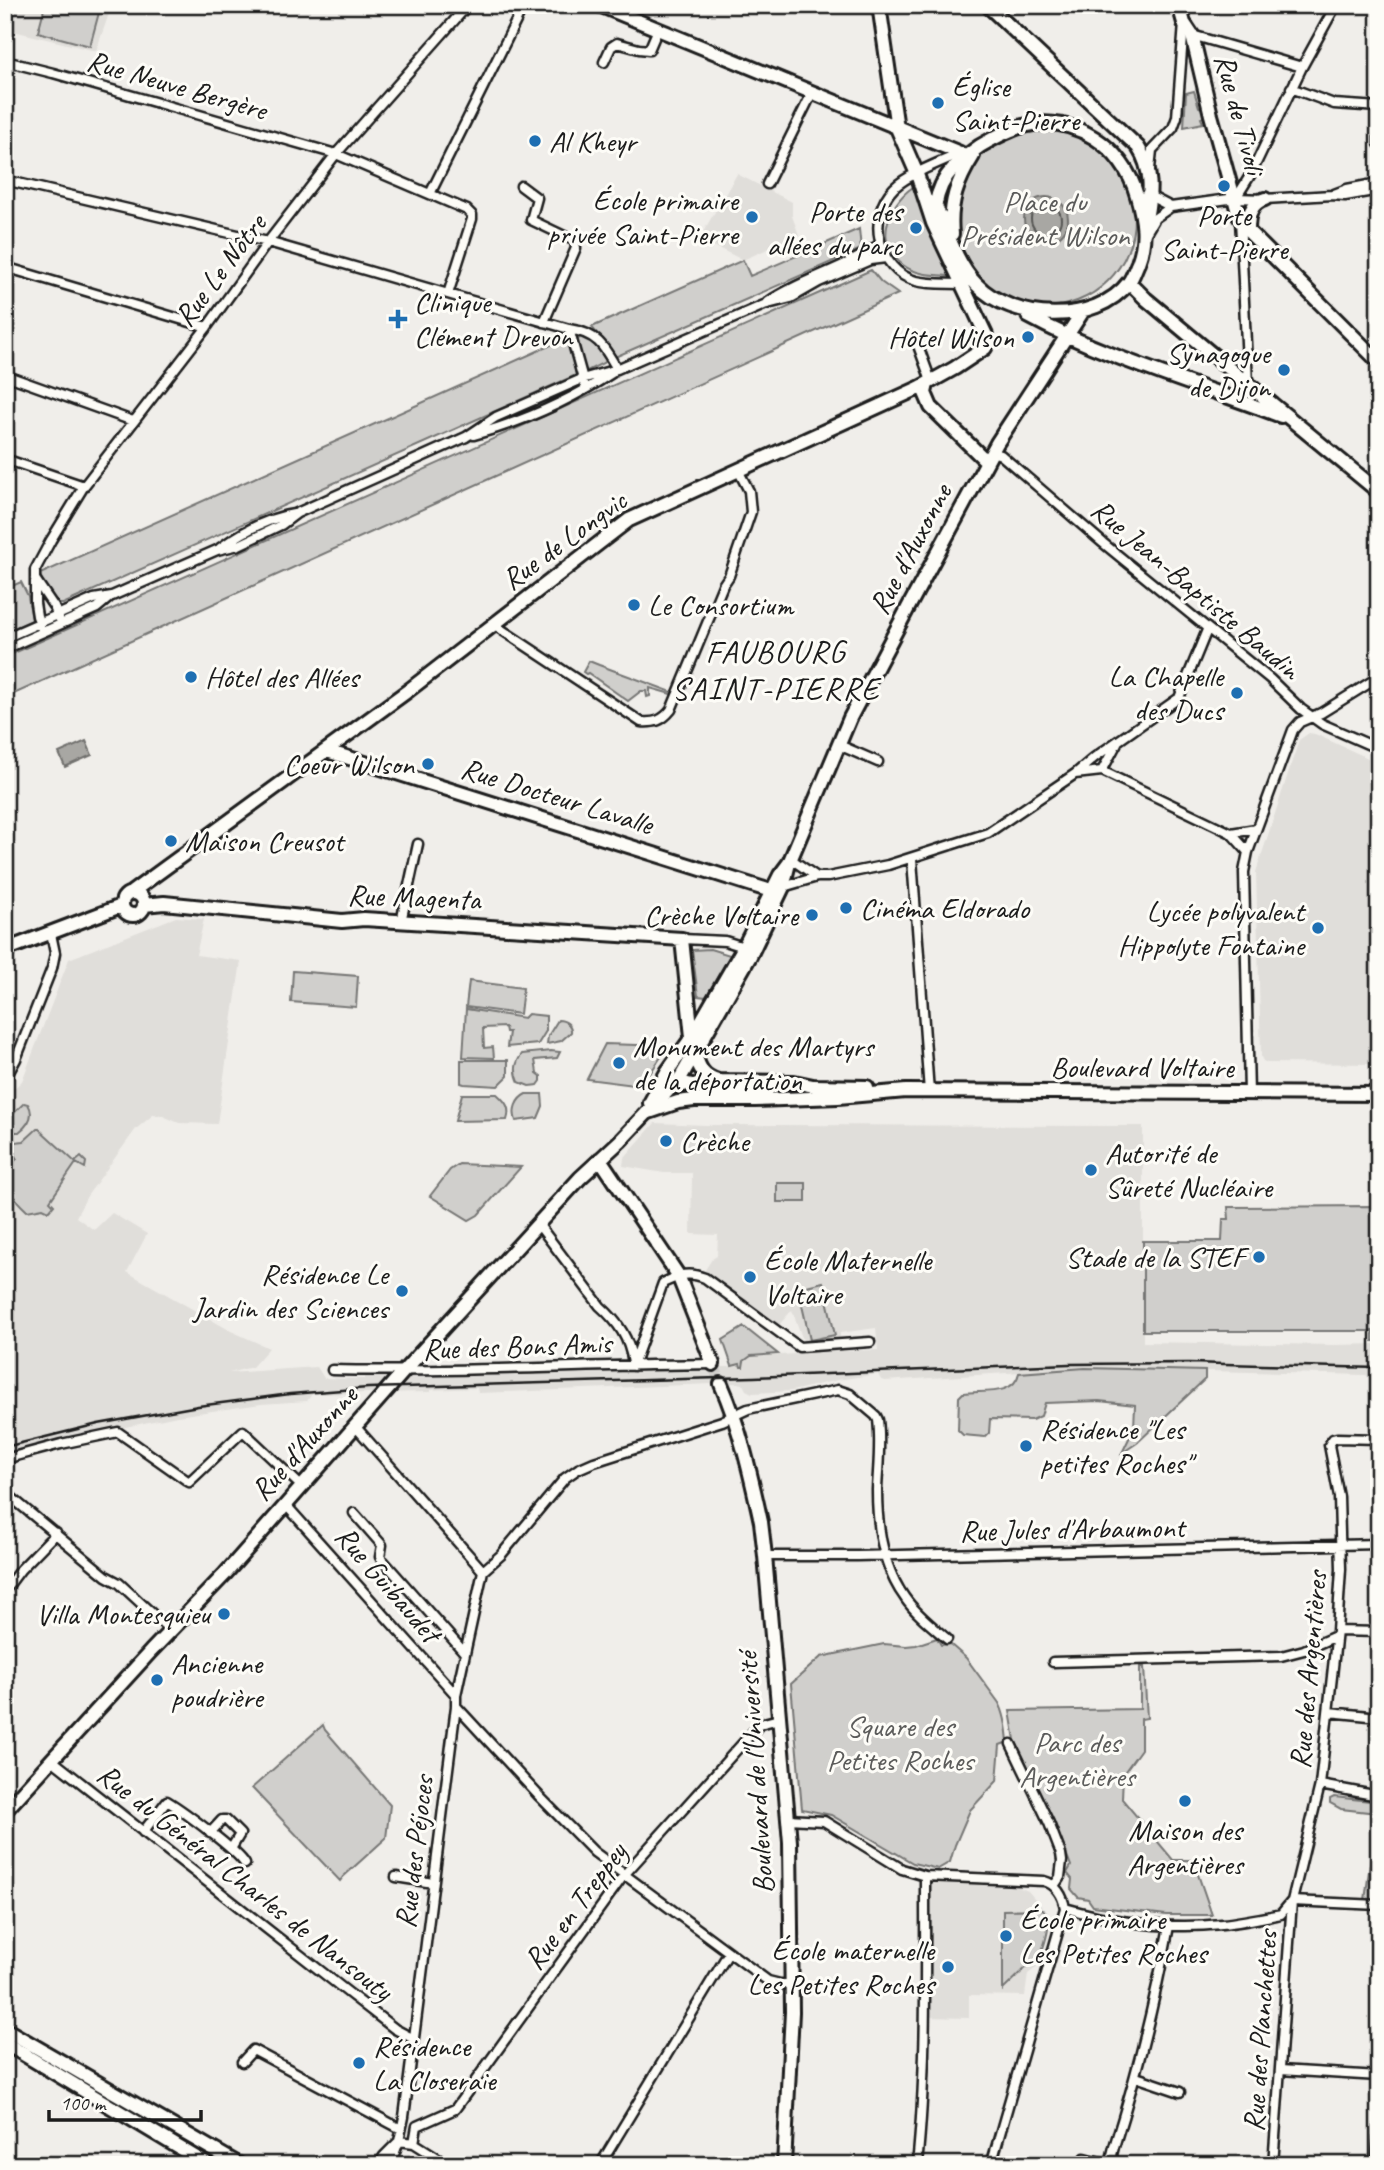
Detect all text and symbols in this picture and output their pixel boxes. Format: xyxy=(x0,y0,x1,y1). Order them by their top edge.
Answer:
street label: Rue Neuve Bergère xyxy=(83,41,273,129)
street label: Rue de Tivoli xyxy=(1206,50,1275,181)
place label: Église Saint-Pierre xyxy=(952,67,1081,139)
marker: Église Saint-Pierre xyxy=(930,95,946,111)
place label: Al Kheyr xyxy=(549,122,639,160)
marker: Al Kheyr xyxy=(527,133,543,149)
marker: Porte Saint-Pierre xyxy=(1216,178,1232,194)
place label: École primaire privée Saint-Pierre xyxy=(547,181,740,253)
park label: Place du Président Wilson xyxy=(960,182,1131,254)
place label: Porte des allées du parc xyxy=(767,192,905,264)
place label: Porte Saint-Pierre xyxy=(1160,196,1290,268)
street label: Rue Le Nôtre xyxy=(165,204,276,334)
marker: École primaire privée Saint-Pierre xyxy=(744,209,760,225)
marker: Porte des allées du parc xyxy=(908,220,924,236)
place label: Clinique Clément Drevon xyxy=(414,283,574,355)
marker: Clinique Clément Drevon xyxy=(388,309,408,329)
place label: Hôtel Wilson xyxy=(888,318,1014,356)
marker: Hôtel Wilson xyxy=(1020,329,1036,345)
place label: Synagogue de Dijon xyxy=(1166,334,1272,406)
marker: Synagogue de Dijon xyxy=(1276,362,1292,378)
street label: Rue d'Auxonne xyxy=(860,475,961,621)
street label: Rue de Longvic xyxy=(494,481,635,598)
street label: Rue Jean-Baptiste Baudin xyxy=(1083,490,1310,689)
place label: Le Consortium xyxy=(648,586,795,624)
marker: Le Consortium xyxy=(626,597,642,613)
district label: FAUBOURG SAINT-PIERRE xyxy=(672,631,882,709)
place label: La Chapelle des Ducs xyxy=(1108,657,1226,729)
place label: Hôtel des Allées xyxy=(205,658,361,696)
marker: Hôtel des Allées xyxy=(183,669,199,685)
marker: La Chapelle des Ducs xyxy=(1229,685,1245,701)
place label: Coeur Wilson xyxy=(284,745,415,783)
street label: Rue Docteur Lavalle xyxy=(457,749,660,844)
marker: Coeur Wilson xyxy=(420,756,436,772)
place label: Maison Creusot xyxy=(185,822,347,860)
marker: Maison Creusot xyxy=(163,833,179,849)
street label: Rue Magenta xyxy=(347,876,483,918)
place label: Cinéma Eldorado xyxy=(860,889,1030,927)
place label: Lycée polyvalent Hippolyte Fontaine xyxy=(1118,892,1307,964)
place label: Crèche Voltaire xyxy=(644,896,800,934)
marker: Cinéma Eldorado xyxy=(838,900,854,916)
marker: Crèche Voltaire xyxy=(804,907,820,923)
marker: Lycée polyvalent Hippolyte Fontaine xyxy=(1310,920,1326,936)
place label: Monument des Martyrs de la déportation xyxy=(633,1027,876,1099)
street label: Boulevard Voltaire xyxy=(1051,1048,1236,1086)
marker: Monument des Martyrs de la déportation xyxy=(611,1055,627,1071)
place label: Crèche xyxy=(680,1122,751,1160)
marker: Crèche xyxy=(658,1133,674,1149)
place label: Autorité de Sûreté Nucléaire xyxy=(1105,1134,1274,1206)
marker: Autorité de Sûreté Nucléaire xyxy=(1083,1162,1099,1178)
place label: Stade de la STEF xyxy=(1065,1238,1250,1276)
place label: École Maternelle Voltaire xyxy=(764,1241,934,1313)
marker: Stade de la STEF xyxy=(1251,1249,1267,1265)
place label: Résidence Le Jardin des Sciences xyxy=(191,1255,391,1327)
marker: École Maternelle Voltaire xyxy=(742,1269,758,1285)
marker: Résidence Le Jardin des Sciences xyxy=(394,1283,410,1299)
street label: Rue des Bons Amis xyxy=(422,1324,615,1368)
street label: Rue d'Auxonne xyxy=(242,1376,367,1509)
place label: Résidence "Les petites Roches" xyxy=(1040,1410,1197,1482)
marker: Résidence "Les petites Roches" xyxy=(1018,1438,1034,1454)
street label: Rue Jules d'Arbaumont xyxy=(959,1508,1188,1550)
street label: Rue Guibaudet xyxy=(327,1518,452,1653)
street label: Rue des Argentières xyxy=(1280,1567,1336,1770)
place label: Villa Montesquieu xyxy=(36,1595,212,1633)
marker: Villa Montesquieu xyxy=(216,1606,232,1622)
place label: Ancienne poudrière xyxy=(171,1644,265,1716)
street label: Boulevard de l'Université xyxy=(727,1647,782,1895)
marker: Ancienne poudrière xyxy=(149,1672,165,1688)
park label: Square des Petites Roches xyxy=(827,1707,976,1779)
park label: Parc des Argentières xyxy=(1019,1723,1138,1795)
street label: Rue du Général Charles de Nansouty xyxy=(90,1755,402,2010)
street label: Rue des Péjoces xyxy=(386,1771,443,1930)
marker: Maison des Argentières xyxy=(1177,1793,1193,1809)
place label: Maison des Argentières xyxy=(1127,1811,1246,1883)
street label: Rue en Treppey xyxy=(515,1834,636,1977)
place label: École primaire Les Petites Roches xyxy=(1020,1900,1209,1972)
street label: Rue des Planchettes xyxy=(1234,1926,1286,2133)
marker: École primaire Les Petites Roches xyxy=(998,1928,1014,1944)
place label: École maternelle Les Petites Roches xyxy=(747,1931,937,2003)
marker: École maternelle Les Petites Roches xyxy=(940,1959,956,1975)
place label: Résidence La Closeraie xyxy=(373,2027,498,2099)
marker: Résidence La Closeraie xyxy=(351,2055,367,2071)
scale bar xyxy=(49,2079,201,2123)
text: 100 m xyxy=(60,2090,107,2116)

